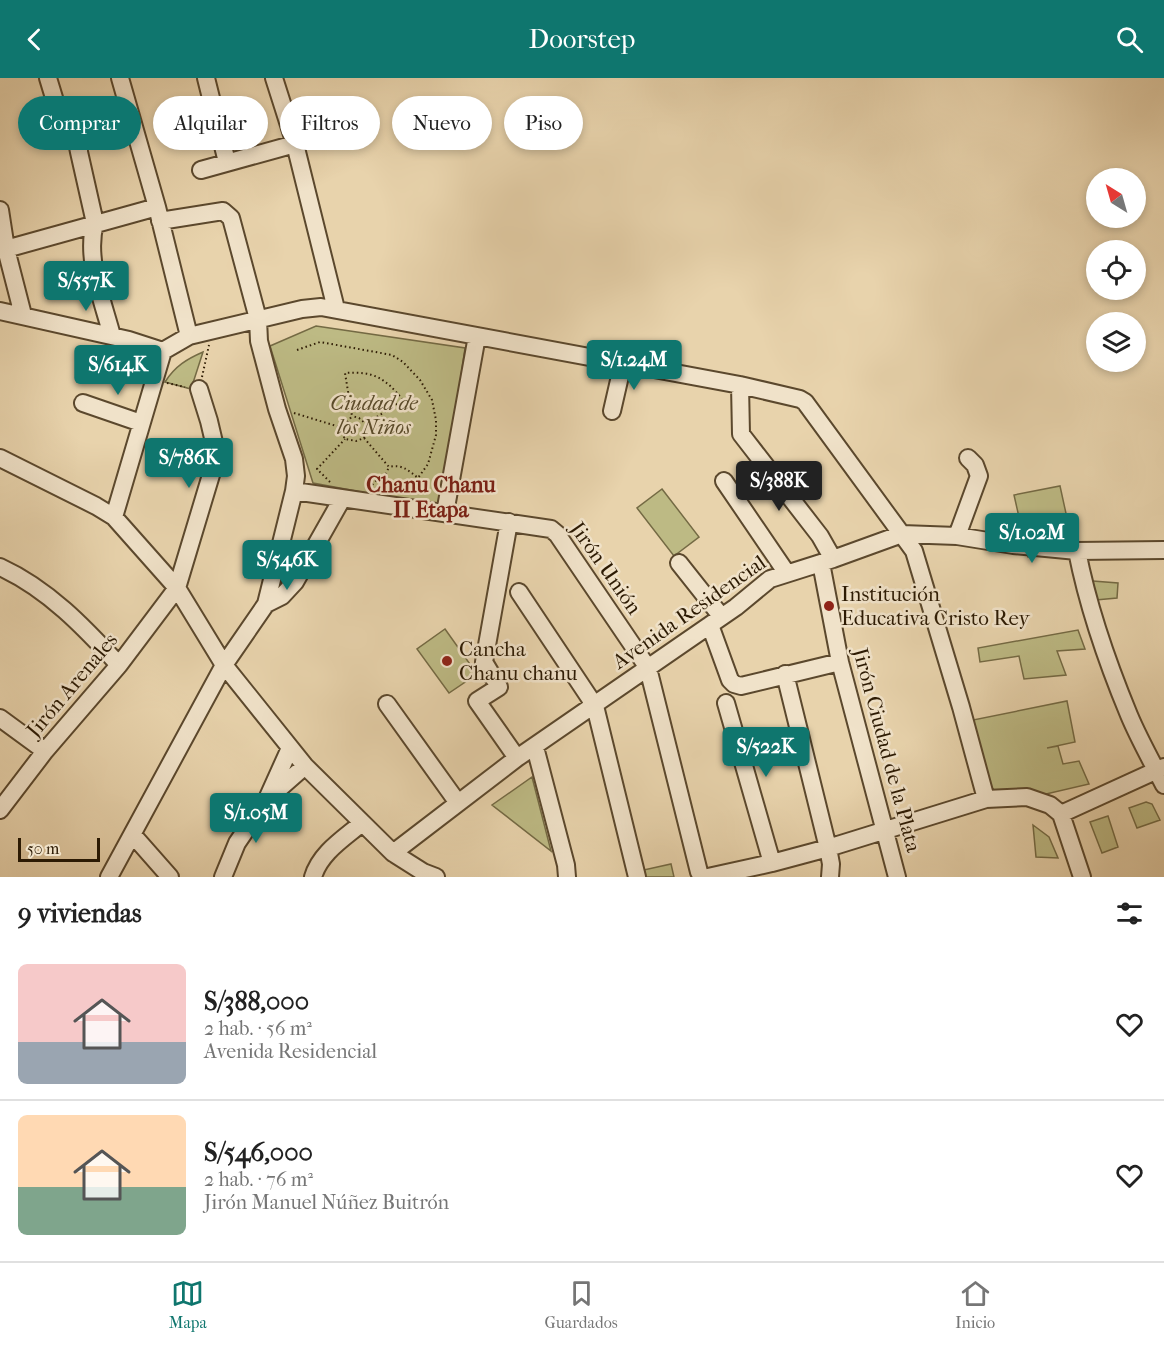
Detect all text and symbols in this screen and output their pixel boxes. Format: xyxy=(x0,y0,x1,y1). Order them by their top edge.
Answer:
icon: back xyxy=(18,23,51,56)
text: Doorstep xyxy=(529,23,635,55)
icon: search xyxy=(1113,23,1146,56)
chip: Comprar xyxy=(18,96,141,150)
chip: Alquilar xyxy=(153,96,268,150)
chip: Filtros xyxy=(280,96,380,150)
chip: Nuevo xyxy=(392,96,492,150)
chip: Piso xyxy=(504,96,583,150)
north arrow xyxy=(1086,168,1146,228)
map controls xyxy=(1086,168,1146,372)
button: locate xyxy=(1086,240,1146,300)
pin: S/557K xyxy=(37,261,135,312)
text: S/557K xyxy=(58,269,114,292)
button: layers xyxy=(1086,312,1146,372)
pin: S/1.24M xyxy=(579,340,689,391)
pin: S/614K xyxy=(69,345,167,396)
text: S/1.24M xyxy=(601,348,667,371)
text: S/614K xyxy=(88,353,148,376)
park label: Ciudad de los Niños xyxy=(330,391,418,439)
pin: S/786K xyxy=(140,438,238,489)
text: S/786K xyxy=(159,446,219,469)
pin: S/388K xyxy=(730,461,828,512)
text: S/388K xyxy=(750,469,808,492)
district label: Chanu Chanu II Etapa xyxy=(366,472,496,523)
pin: S/1.02M xyxy=(977,513,1087,564)
street label: Jirón Unión xyxy=(564,516,647,619)
text: S/1.02M xyxy=(999,521,1065,544)
pin: S/546K xyxy=(238,540,336,591)
text: S/546K xyxy=(256,548,318,571)
street label: Avenida Residencial xyxy=(607,550,770,674)
place label: Institución Educativa Cristo Rey xyxy=(841,582,1030,630)
marker: Institución Educativa Cristo Rey xyxy=(822,599,836,613)
street label: Jirón Arenales xyxy=(20,628,123,743)
place label: Cancha Chanu chanu xyxy=(459,637,578,685)
street label: Jirón Ciudad de la Plata xyxy=(848,643,926,855)
marker: Cancha Chanu chanu xyxy=(440,654,454,668)
pin: S/522K xyxy=(717,727,815,778)
text: S/522K xyxy=(737,735,795,758)
pin: S/1.05M xyxy=(201,793,311,844)
text: S/1.05M xyxy=(224,801,288,824)
scale bar xyxy=(18,835,100,862)
text: 50 m xyxy=(27,839,59,858)
icon: filters xyxy=(1113,897,1146,930)
text: 9 viviendas xyxy=(18,898,142,929)
text: S/388,000 xyxy=(204,986,309,1017)
icon: home xyxy=(66,988,138,1060)
icon: heart xyxy=(1113,1008,1146,1041)
text: 2 hab. · 56 m² xyxy=(204,1017,312,1040)
text: Avenida Residencial xyxy=(204,1040,377,1063)
text: S/546,000 xyxy=(204,1137,313,1168)
icon: home xyxy=(66,1139,138,1211)
icon: heart xyxy=(1113,1159,1146,1192)
text: 2 hab. · 76 m² xyxy=(204,1168,313,1191)
text: Jirón Manuel Núñez Buitrón xyxy=(204,1191,449,1214)
tab: Mapa xyxy=(169,1277,207,1332)
tab: Guardados xyxy=(544,1277,618,1332)
tab: Inicio xyxy=(955,1277,995,1332)

